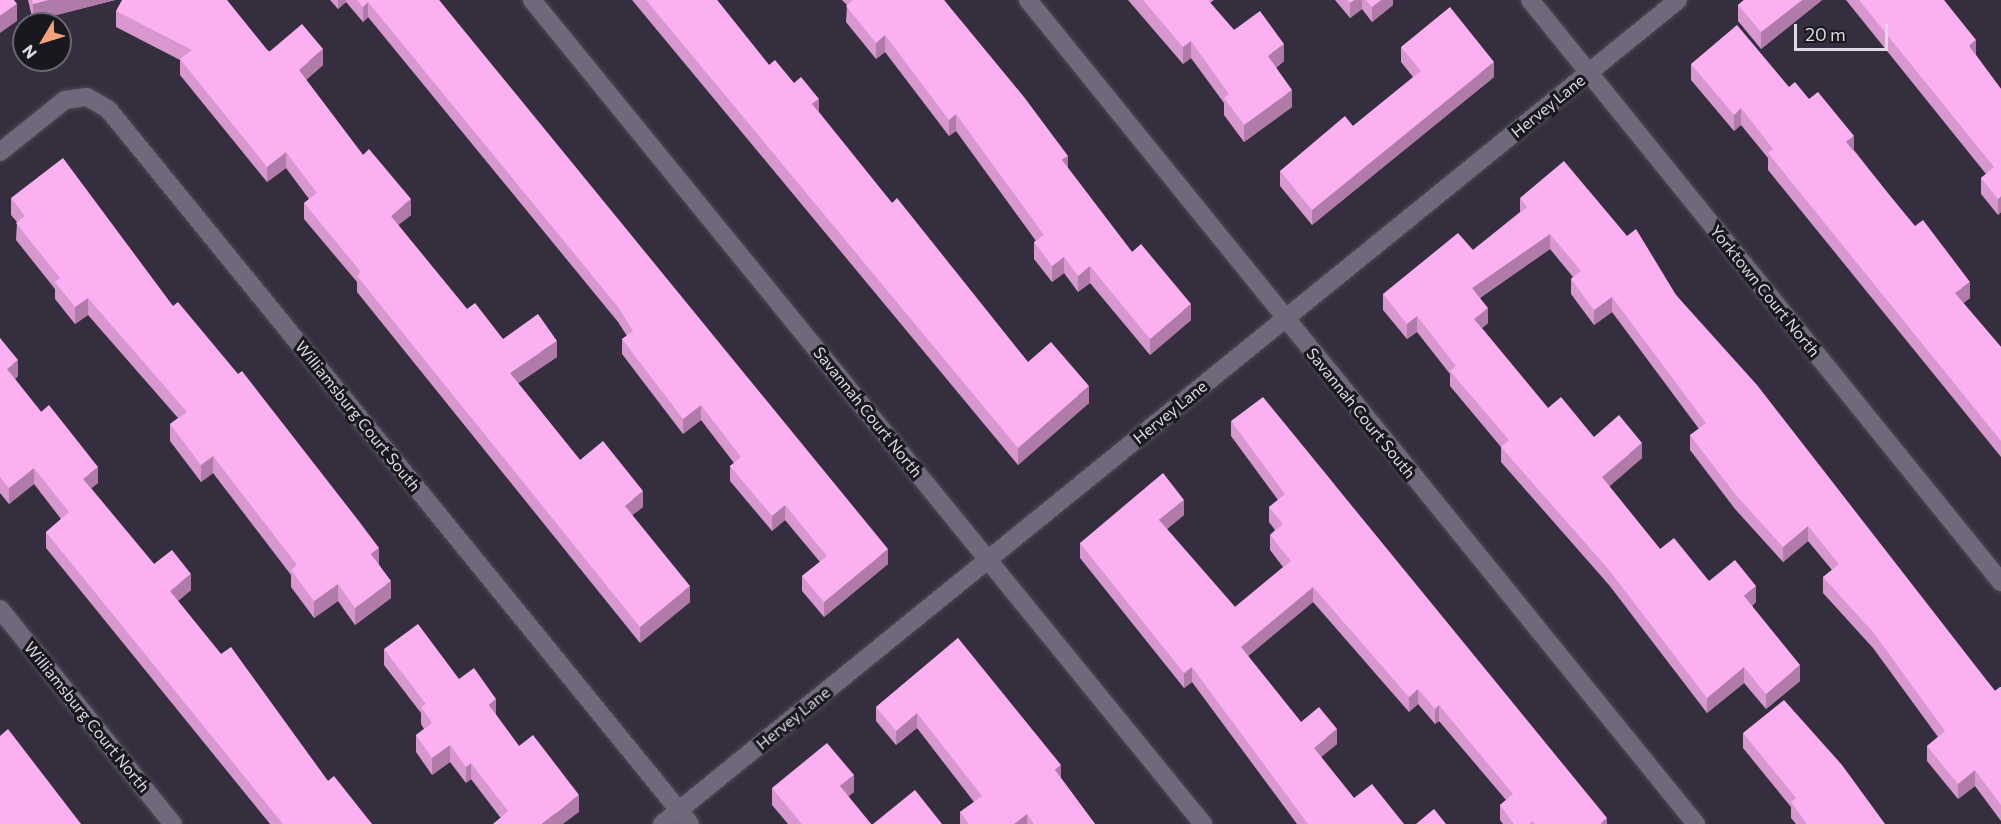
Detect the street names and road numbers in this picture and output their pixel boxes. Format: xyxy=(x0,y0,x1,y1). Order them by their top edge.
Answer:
street label: Hervey Lane xyxy=(1507,70,1589,142)
street label: Yorktown Court North xyxy=(1706,221,1824,361)
street label: Williamsburg Court South xyxy=(291,337,425,495)
street label: Savannah Court North xyxy=(810,343,926,481)
street label: Savannah Court South xyxy=(1303,344,1419,482)
street label: Hervey Lane xyxy=(1129,376,1211,448)
street label: Williamsburg Court North xyxy=(20,638,154,796)
street label: Hervey Lane xyxy=(752,682,834,754)

